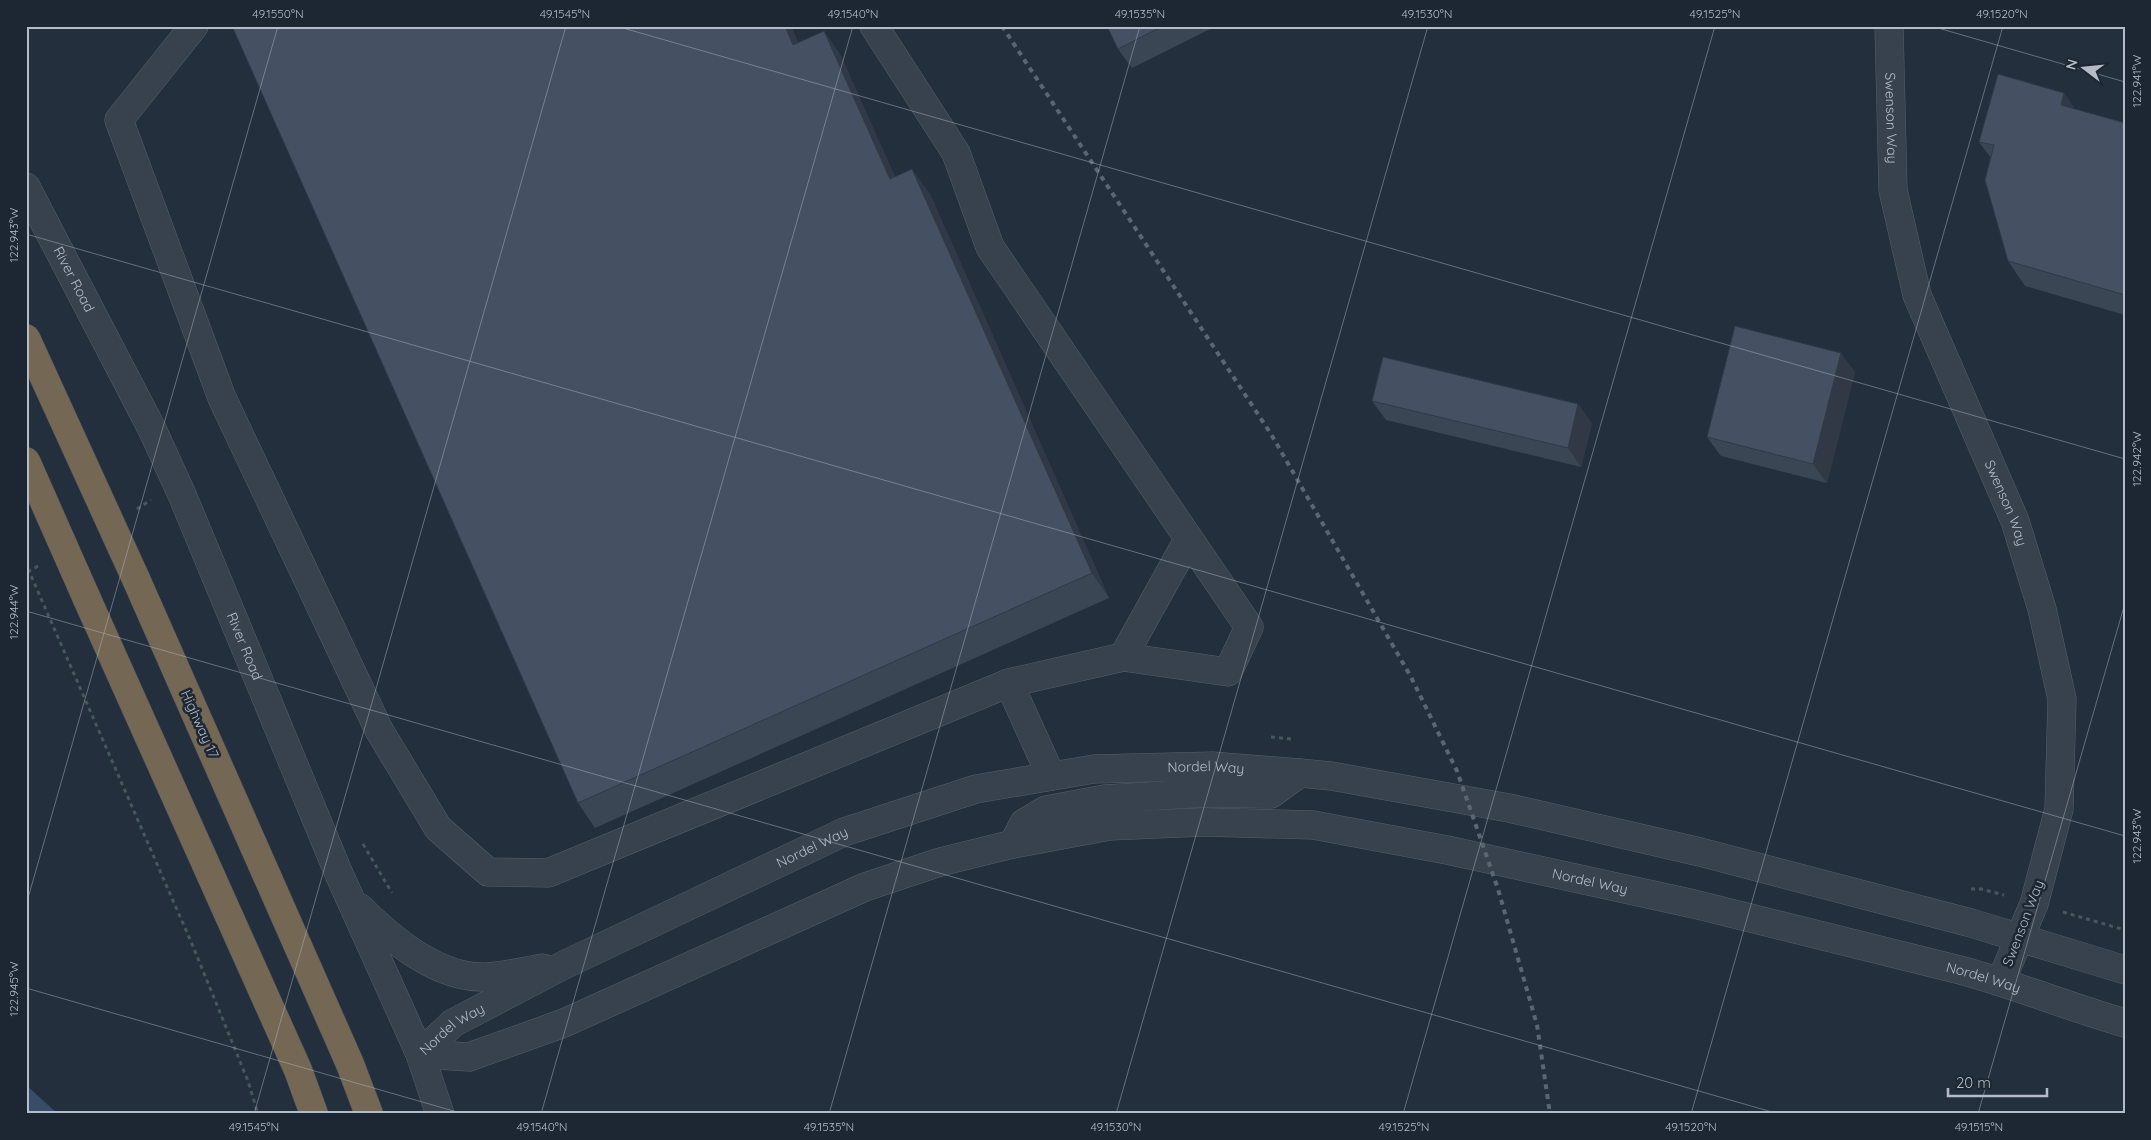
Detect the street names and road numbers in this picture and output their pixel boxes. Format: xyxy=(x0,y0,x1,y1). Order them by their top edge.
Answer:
street label: Swenson Way xyxy=(1881,72,1901,164)
street label: River Road xyxy=(50,243,99,315)
street label: Swenson Way xyxy=(1981,457,2031,548)
street label: River Road xyxy=(223,610,267,683)
street label: Highway 17 xyxy=(177,687,223,761)
street label: Nordel Way xyxy=(1167,757,1245,778)
street label: Nordel Way xyxy=(773,823,851,872)
street label: Nordel Way xyxy=(1550,864,1630,898)
street label: Swenson Way xyxy=(1998,877,2048,969)
street label: Nordel Way xyxy=(1944,958,2023,997)
street label: Nordel Way xyxy=(416,999,488,1059)

